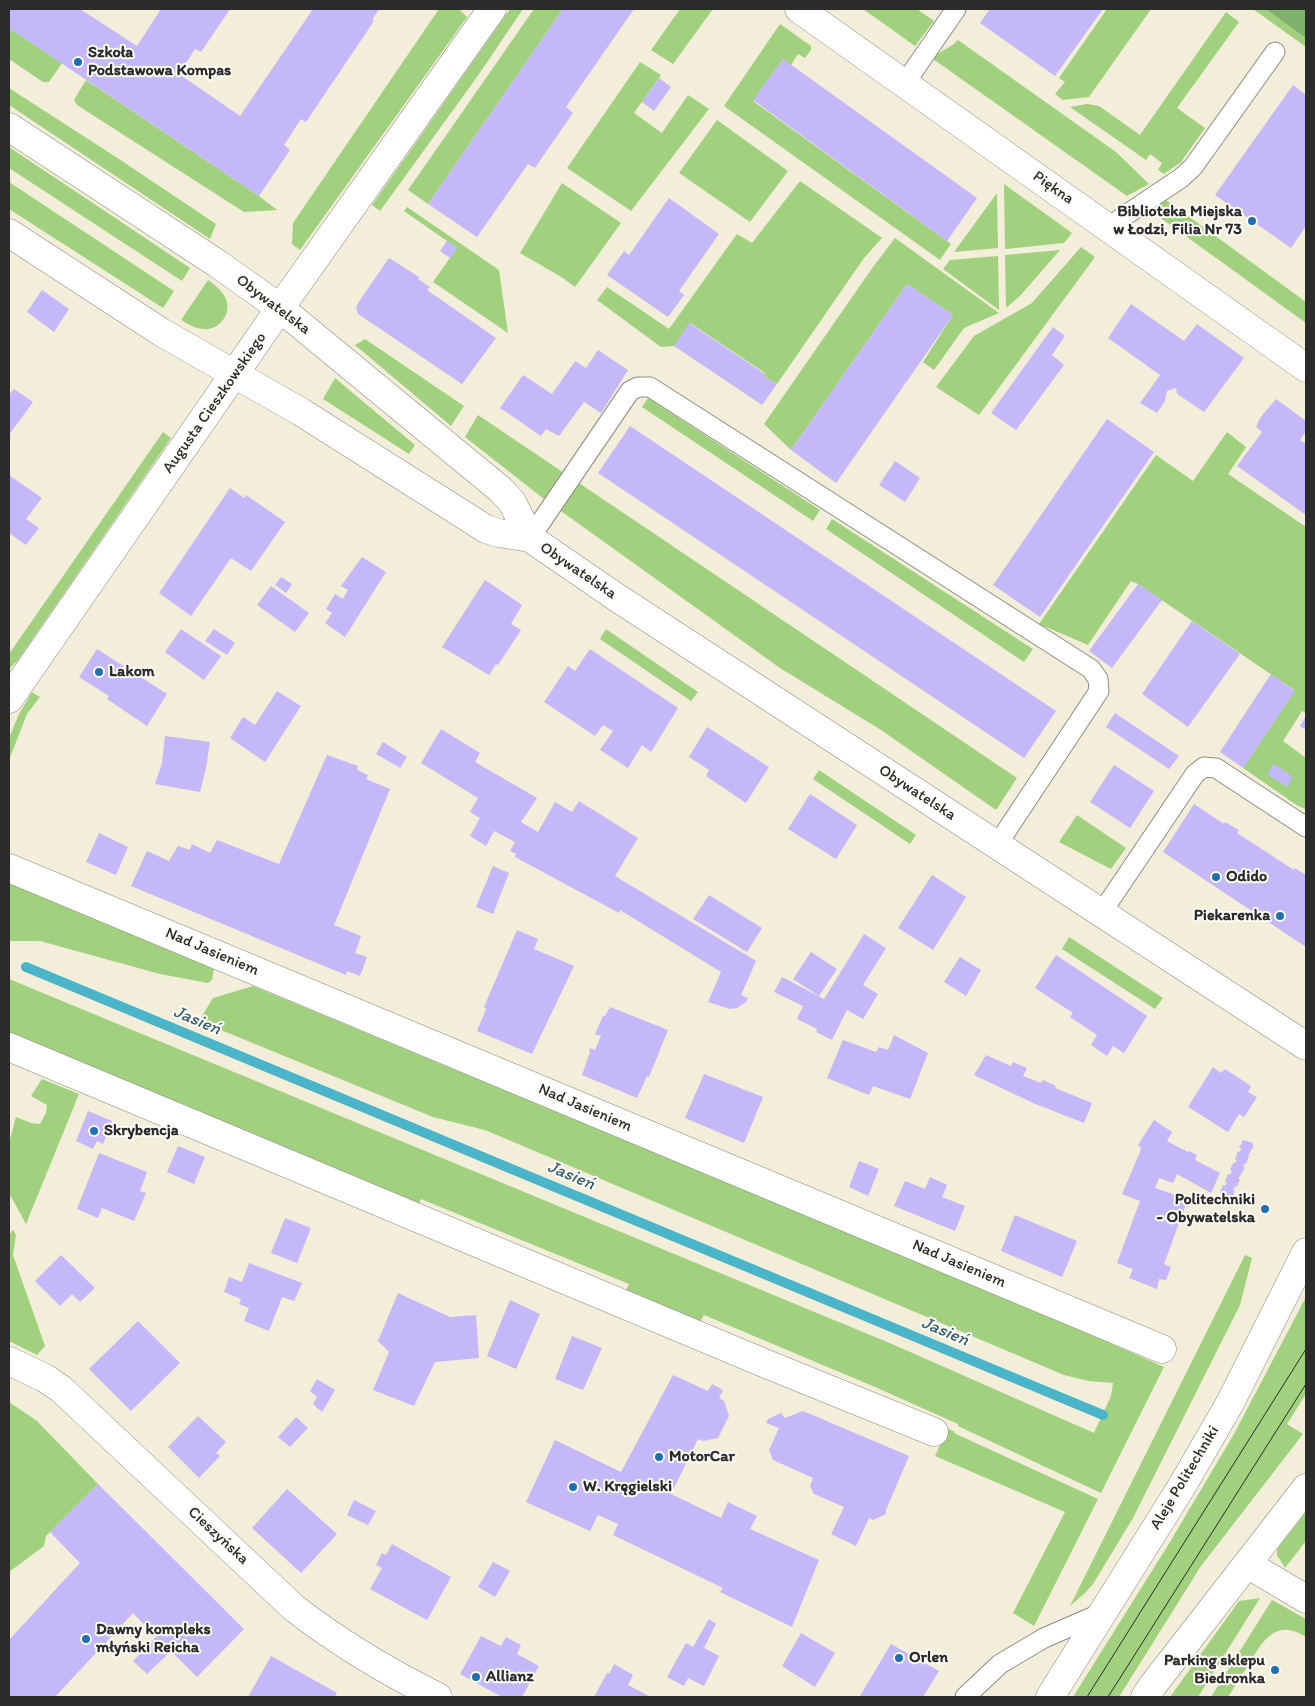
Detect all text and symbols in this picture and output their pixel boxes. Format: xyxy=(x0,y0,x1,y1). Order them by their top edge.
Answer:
place label: Szkoła Podstawowa Kompas xyxy=(88,43,231,81)
marker: Szkoła Podstawowa Kompas xyxy=(72,56,84,68)
street label: Piękna xyxy=(1029,167,1077,209)
place label: Biblioteka Miejska w Łodzi, Filia Nr 73 xyxy=(1113,202,1242,240)
marker: Biblioteka Miejska w Łodzi, Filia Nr 73 xyxy=(1246,215,1258,227)
street label: Obywatelska xyxy=(232,271,314,339)
street label: Augusta Cieszkowskiego xyxy=(159,329,271,477)
street label: Obywatelska xyxy=(536,538,620,604)
place label: Lakom xyxy=(109,662,155,682)
marker: Lakom xyxy=(93,666,105,678)
street label: Obywatelska xyxy=(875,761,959,825)
place label: Odido xyxy=(1226,867,1267,887)
marker: Odido xyxy=(1210,871,1222,883)
place label: Piekarenka xyxy=(1194,906,1270,926)
marker: Piekarenka xyxy=(1274,910,1286,922)
street label: Nad Jasieniem xyxy=(162,924,262,980)
water label: Jasień xyxy=(170,1001,224,1041)
street label: Nad Jasieniem xyxy=(535,1080,635,1136)
place label: Skrybencja xyxy=(104,1121,179,1141)
marker: Skrybencja xyxy=(88,1125,100,1137)
water label: Jasień xyxy=(544,1156,598,1196)
place label: Politechniki - Obywatelska xyxy=(1156,1190,1255,1228)
marker: Politechniki - Obywatelska xyxy=(1259,1203,1271,1215)
street label: Nad Jasieniem xyxy=(909,1236,1009,1292)
water label: Jasień xyxy=(918,1312,972,1352)
street label: Aleje Politechniki xyxy=(1146,1423,1224,1533)
place label: MotorCar xyxy=(669,1447,735,1467)
marker: MotorCar xyxy=(653,1451,665,1463)
place label: W. Kręgielski xyxy=(583,1477,672,1497)
marker: W. Kręgielski xyxy=(567,1481,579,1493)
street label: Cieszyńska xyxy=(183,1503,253,1569)
place label: Dawny kompleks młyński Reicha xyxy=(96,1620,211,1658)
marker: Dawny kompleks młyński Reicha xyxy=(80,1633,92,1645)
place label: Orlen xyxy=(909,1648,948,1668)
place label: Parking sklepu Biedronka xyxy=(1164,1651,1265,1689)
marker: Orlen xyxy=(893,1652,905,1664)
marker: Parking sklepu Biedronka xyxy=(1269,1664,1281,1676)
place label: Allianz xyxy=(486,1667,534,1687)
marker: Allianz xyxy=(470,1671,482,1683)

